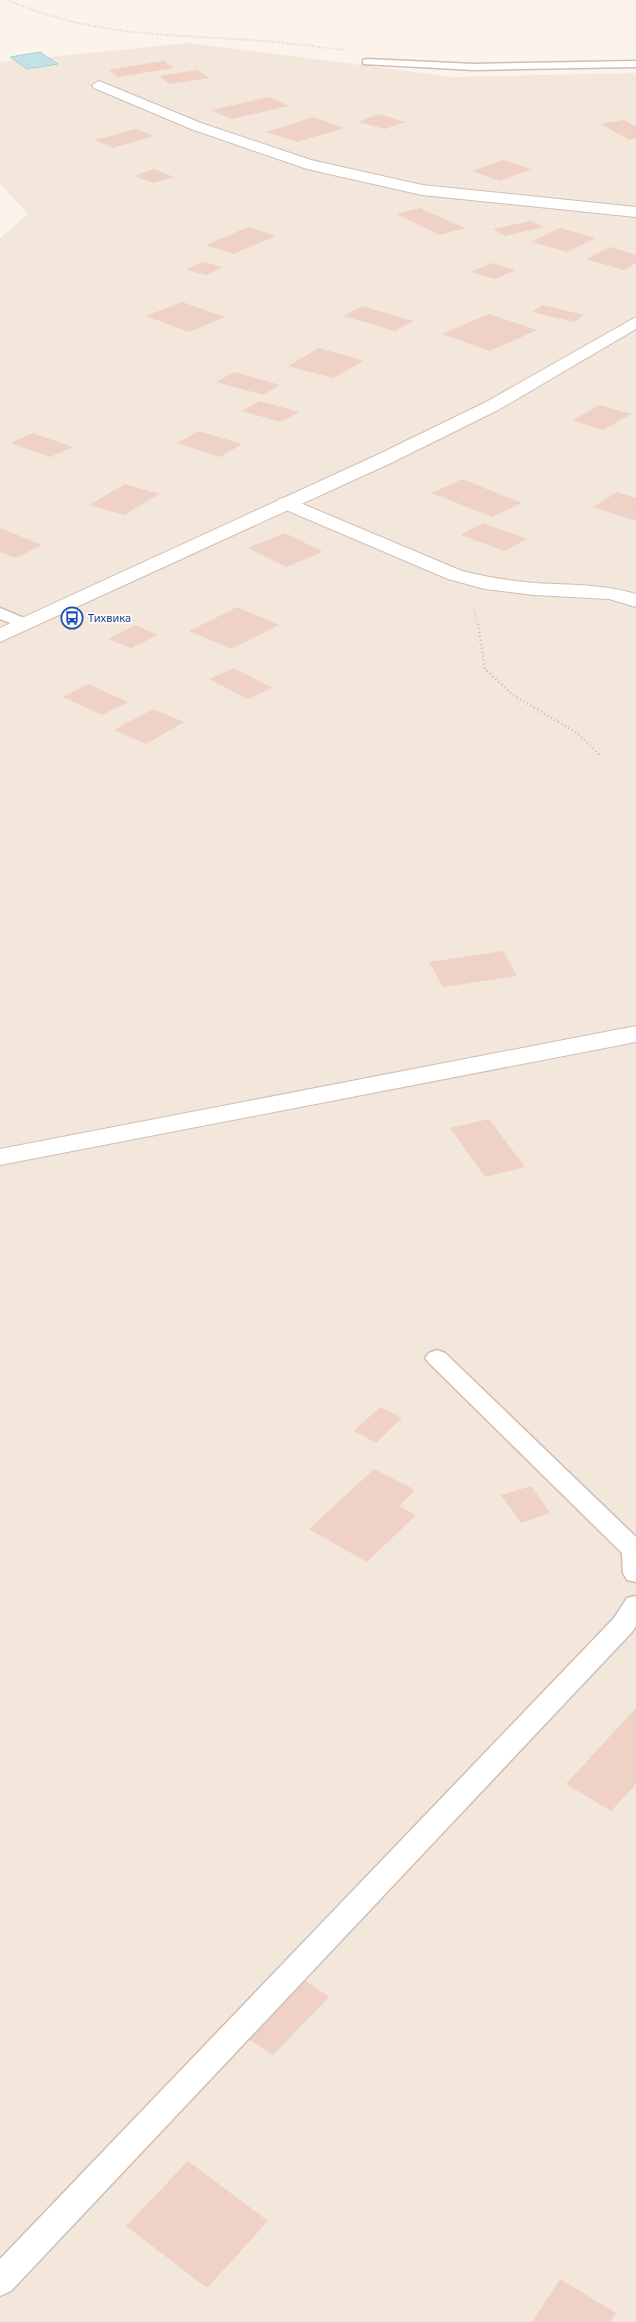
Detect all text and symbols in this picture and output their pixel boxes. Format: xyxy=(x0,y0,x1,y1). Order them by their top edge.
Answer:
bus stop icon: Тихвика xyxy=(60,606,84,630)
place label: Тихвика xyxy=(88,610,131,625)

